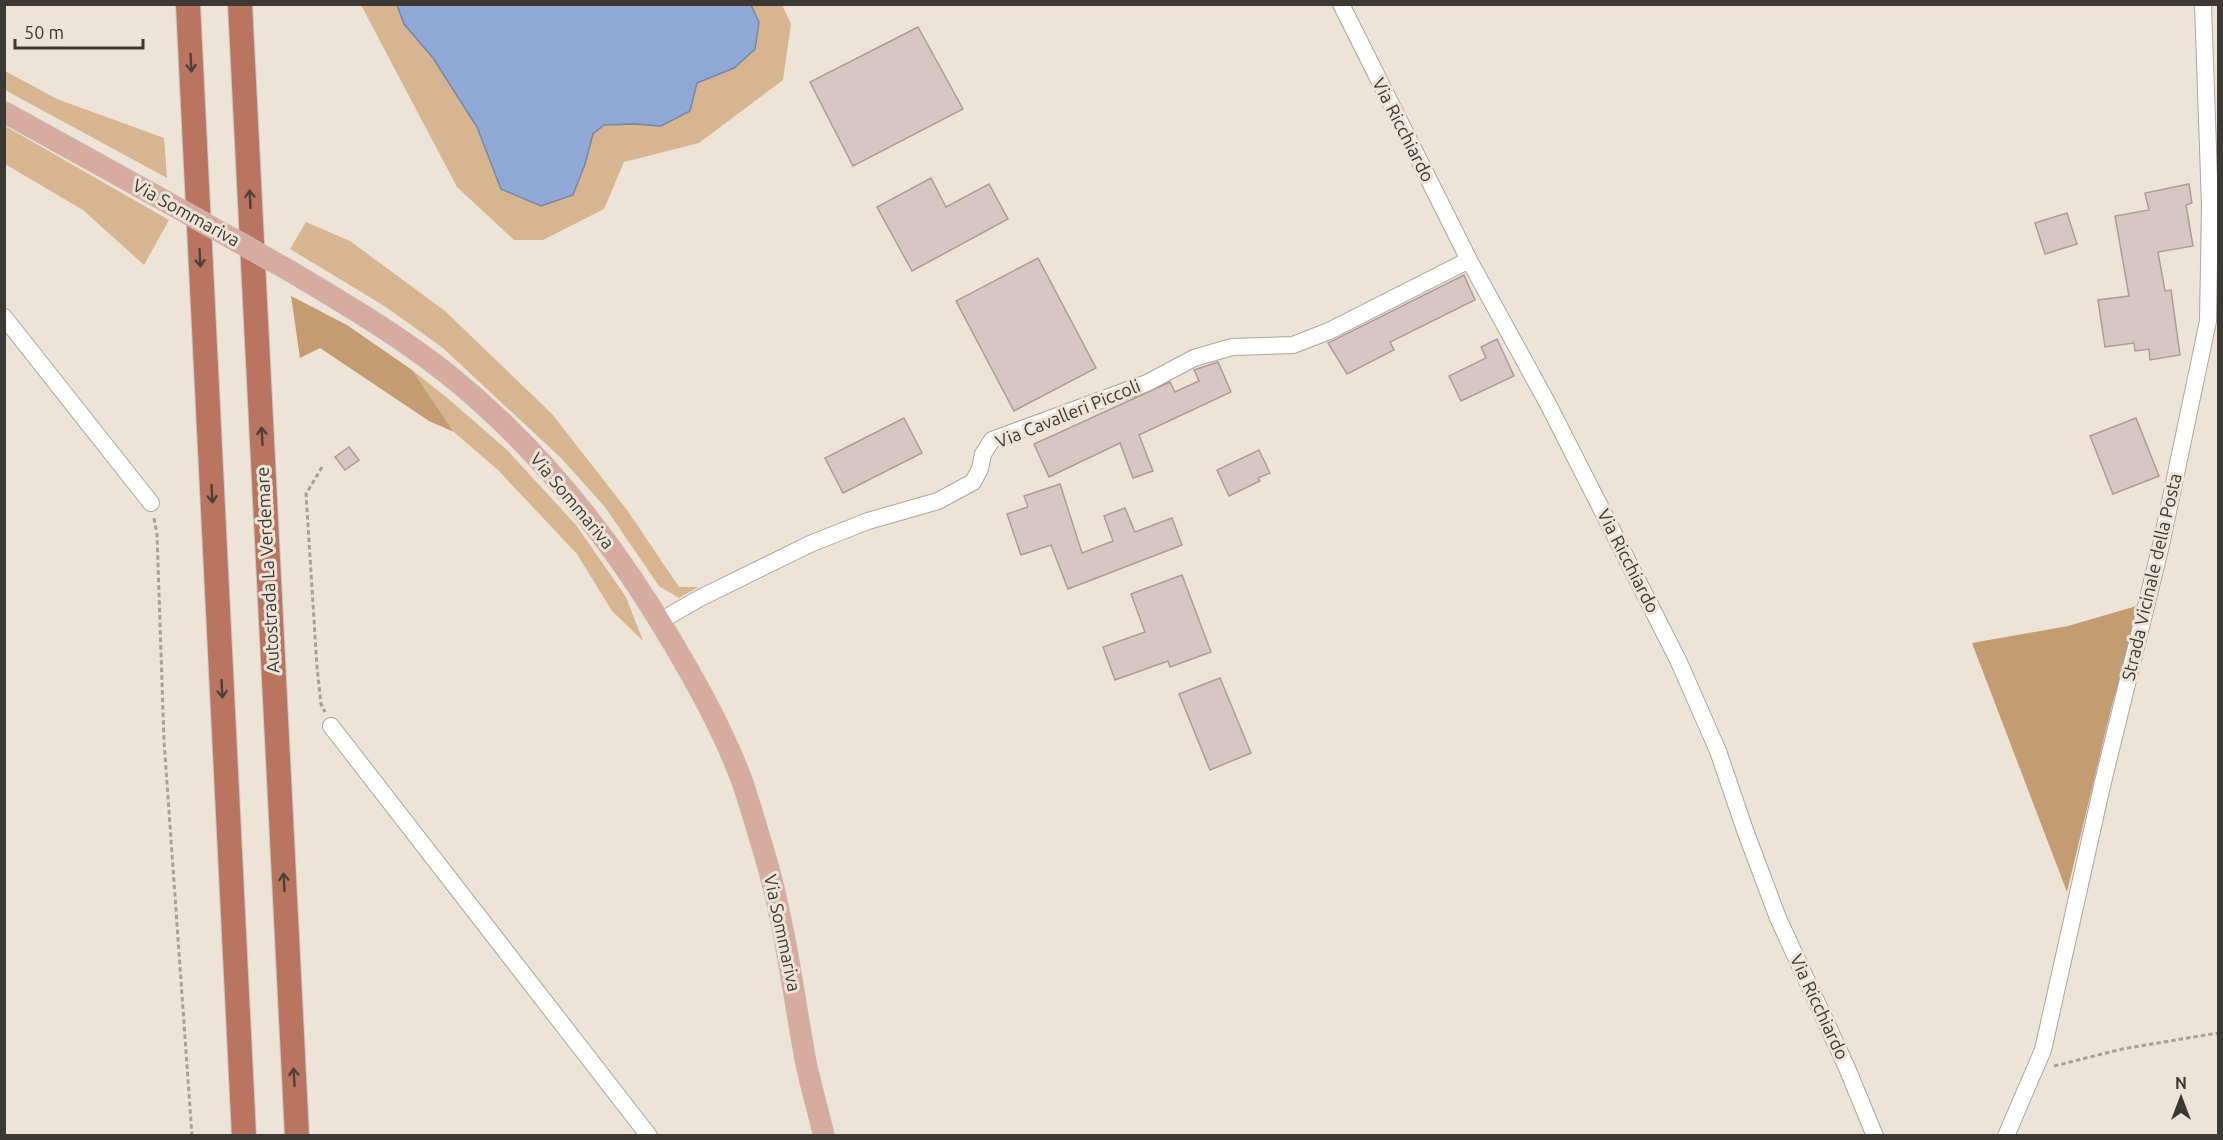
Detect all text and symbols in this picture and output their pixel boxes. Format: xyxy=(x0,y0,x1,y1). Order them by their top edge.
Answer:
scale bar xyxy=(15,12,142,50)
text: 50 m xyxy=(24,22,64,42)
one-way arrow xyxy=(185,52,196,72)
street label: Via Ricchiardo xyxy=(1369,74,1439,185)
street label: Via Sommariva xyxy=(130,174,243,250)
one-way arrow xyxy=(244,190,255,210)
one-way arrow xyxy=(195,247,206,267)
street label: Via Cavalleri Piccoli xyxy=(992,375,1143,451)
one-way arrow xyxy=(256,426,267,446)
street label: Via Sommariva xyxy=(527,448,619,552)
street label: Autostrada La Verdemare xyxy=(252,466,282,674)
street label: Strada Vicinale della Posta xyxy=(2117,471,2185,683)
one-way arrow xyxy=(207,484,218,504)
street label: Via Ricchiardo xyxy=(1594,505,1664,616)
one-way arrow xyxy=(216,679,227,699)
street label: Via Sommariva xyxy=(761,872,805,993)
one-way arrow xyxy=(279,873,290,893)
street label: Via Ricchiardo xyxy=(1787,951,1853,1062)
one-way arrow xyxy=(288,1068,299,1088)
north arrow xyxy=(2151,1068,2211,1128)
text: N xyxy=(2175,1074,2187,1092)

